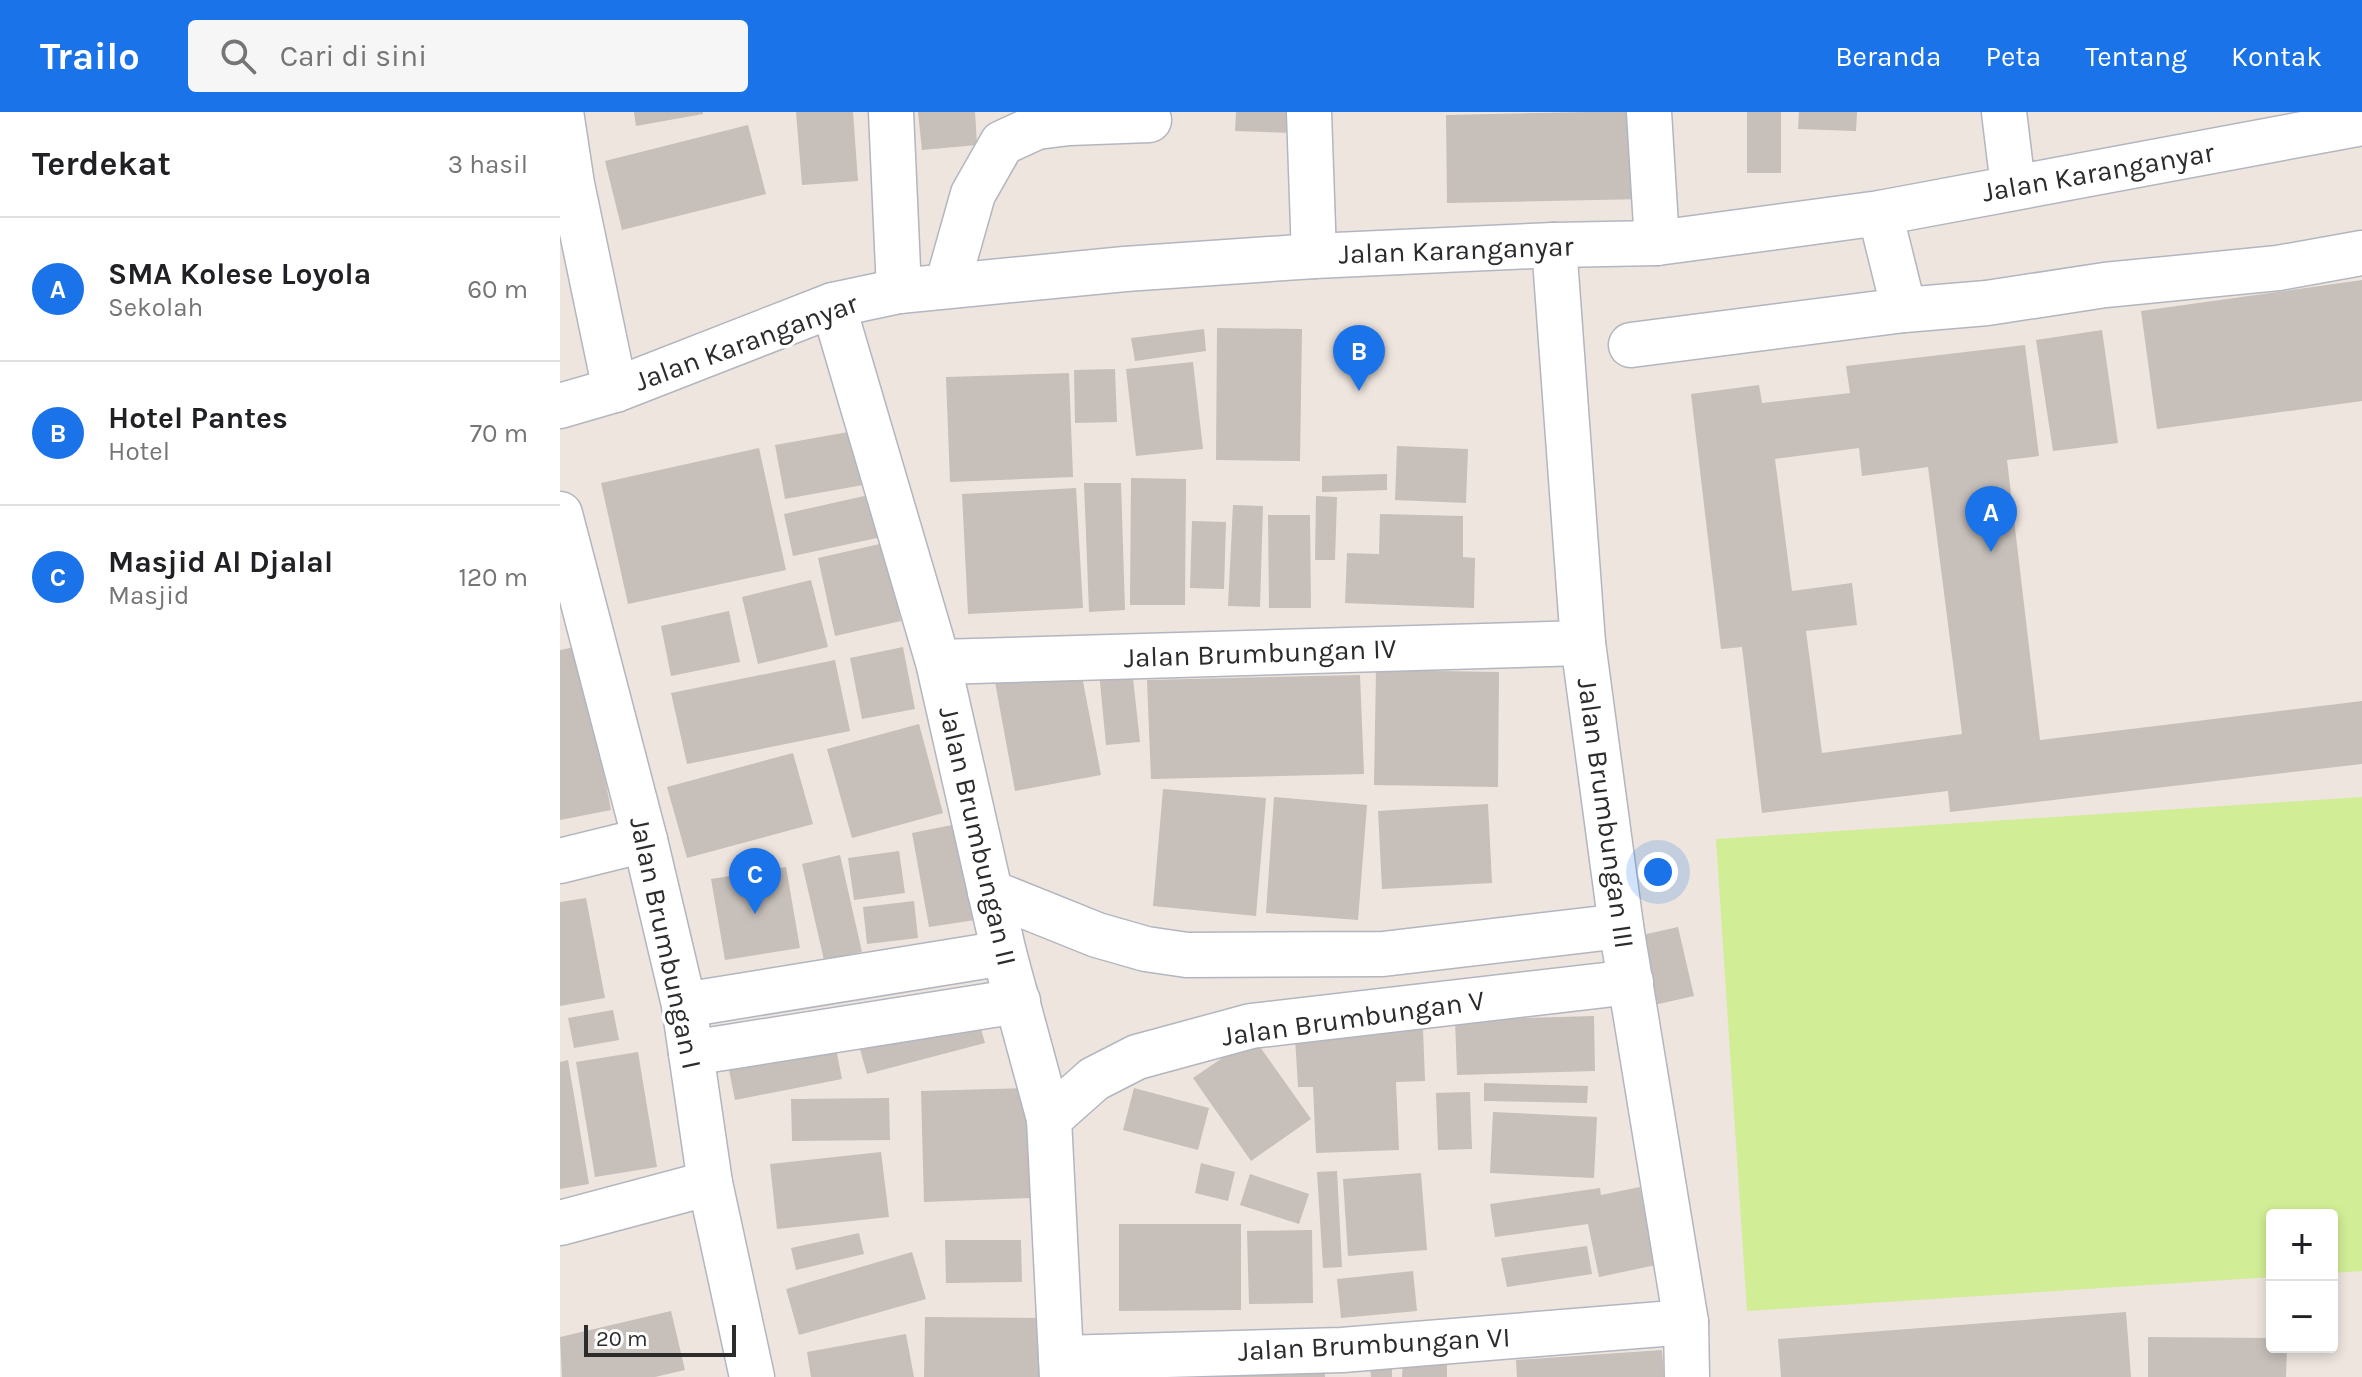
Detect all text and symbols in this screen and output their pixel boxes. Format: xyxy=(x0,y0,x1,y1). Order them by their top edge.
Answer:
search box xyxy=(188,20,748,92)
text: Trailo xyxy=(40,34,140,79)
icon: search xyxy=(216,34,260,78)
text: Cari di sini xyxy=(280,38,427,74)
text: Beranda xyxy=(1835,40,1941,73)
text: Peta xyxy=(1985,40,2041,73)
text: Tentang xyxy=(2085,40,2187,73)
text: Kontak xyxy=(2231,40,2322,73)
street label: Jalan Karanganyar xyxy=(1979,135,2217,209)
text: Terdekat xyxy=(32,144,171,184)
text: 3 hasil xyxy=(448,149,528,180)
street label: Jalan Karanganyar xyxy=(1338,229,1575,271)
text: SMA Kolese Loyola xyxy=(108,256,371,292)
text: A xyxy=(50,274,66,305)
text: 60 m xyxy=(467,274,528,305)
street label: Jalan Karanganyar xyxy=(630,286,863,398)
text: Sekolah xyxy=(108,292,203,323)
pin: B xyxy=(1333,325,1385,391)
text: Hotel Pantes xyxy=(108,400,288,436)
text: B xyxy=(50,418,66,449)
text: 70 m xyxy=(470,418,528,449)
text: Hotel xyxy=(108,436,170,467)
pin: A xyxy=(1965,486,2017,552)
text: Masjid Al Djalal xyxy=(108,544,333,580)
text: C xyxy=(50,562,66,593)
text: 120 m xyxy=(458,562,528,593)
text: Masjid xyxy=(108,580,189,611)
street label: Jalan Brumbungan IV xyxy=(1123,632,1397,674)
street label: Jalan Brumbungan III xyxy=(1571,676,1641,950)
street label: Jalan Brumbungan II xyxy=(932,703,1024,969)
street label: Jalan Brumbungan I xyxy=(623,814,709,1072)
pin: C xyxy=(729,848,781,914)
your location xyxy=(1638,852,1678,892)
street label: Jalan Brumbungan V xyxy=(1219,983,1487,1053)
map controls xyxy=(2266,1209,2338,1353)
button: + xyxy=(2266,1209,2338,1281)
button: − xyxy=(2266,1281,2338,1353)
street label: Jalan Brumbungan VI xyxy=(1237,1320,1511,1368)
scale bar xyxy=(584,1321,736,1357)
text: 20 m xyxy=(596,1326,648,1352)

